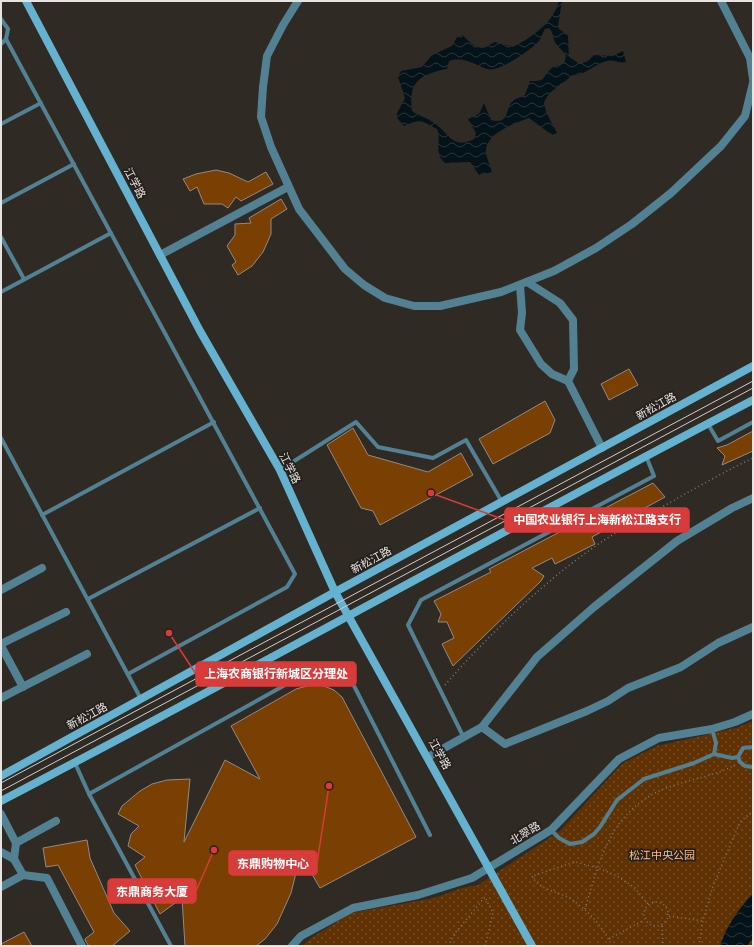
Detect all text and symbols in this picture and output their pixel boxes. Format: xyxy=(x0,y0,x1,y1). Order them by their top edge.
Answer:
street label: 江学路 xyxy=(121,166,148,201)
street label: 新松江路 xyxy=(634,390,679,423)
street label: 江学路 xyxy=(276,451,303,486)
callout: 中国农业银行上海新松江路支行 xyxy=(505,508,689,532)
text: 中国农业银行上海新松江路支行 xyxy=(513,513,681,527)
street label: 新松江路 xyxy=(349,544,394,577)
callout: 上海农商银行新城区分理处 xyxy=(196,662,356,686)
text: 上海农商银行新城区分理处 xyxy=(204,667,348,681)
street label: 新松江路 xyxy=(65,700,110,733)
street label: 江学路 xyxy=(426,737,453,772)
street label: 北翠路 xyxy=(508,819,543,847)
park label: 松江中央公园 xyxy=(629,849,695,862)
callout: 东鼎购物中心 xyxy=(229,851,317,875)
text: 东鼎购物中心 xyxy=(237,857,309,871)
callout: 东鼎商务大厦 xyxy=(108,879,196,903)
text: 东鼎商务大厦 xyxy=(116,885,188,899)

